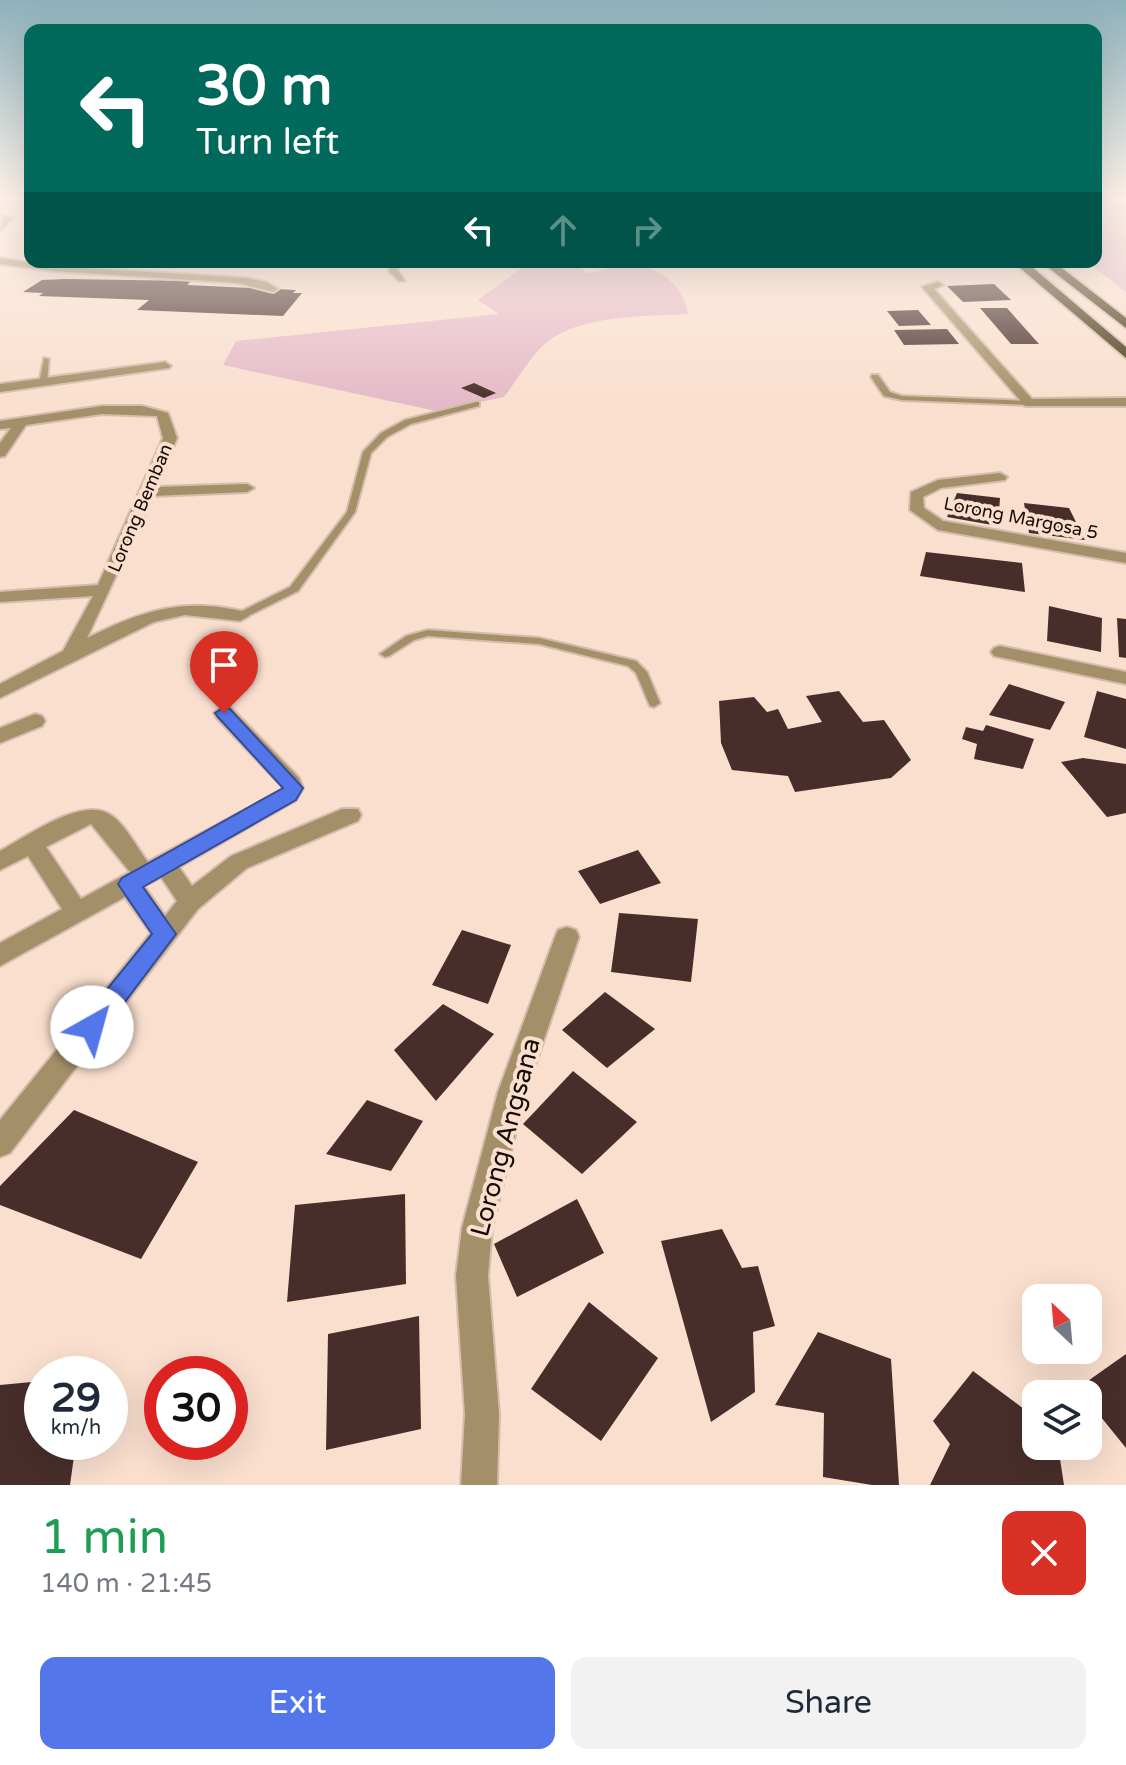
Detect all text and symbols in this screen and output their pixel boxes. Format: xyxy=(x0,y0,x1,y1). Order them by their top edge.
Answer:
text: 30 m xyxy=(196,53,332,120)
icon: left xyxy=(64,56,168,160)
text: Turn left xyxy=(196,121,339,164)
icon: left xyxy=(457,208,501,252)
icon: ahead xyxy=(541,208,585,252)
icon: right xyxy=(625,208,669,252)
street label: Lorong Bemban xyxy=(103,440,177,576)
street label: Lorong Margosa 5 xyxy=(942,492,1100,544)
pin xyxy=(190,631,258,713)
icon: arrive xyxy=(202,643,246,687)
position arrow xyxy=(50,985,134,1069)
street label: Lorong Angsana xyxy=(464,1035,547,1240)
north arrow xyxy=(1022,1284,1102,1364)
map controls xyxy=(1022,1284,1102,1460)
speed limit sign: 30 xyxy=(144,1356,248,1460)
text: 29 xyxy=(51,1374,101,1422)
button: layers xyxy=(1022,1380,1102,1460)
text: km/h xyxy=(51,1416,101,1440)
text: 1 min xyxy=(40,1509,168,1567)
button: close xyxy=(1002,1511,1086,1595)
text: 140 m · 21:45 xyxy=(40,1568,212,1599)
button: Exit xyxy=(40,1657,555,1749)
button: Share xyxy=(571,1657,1086,1749)

